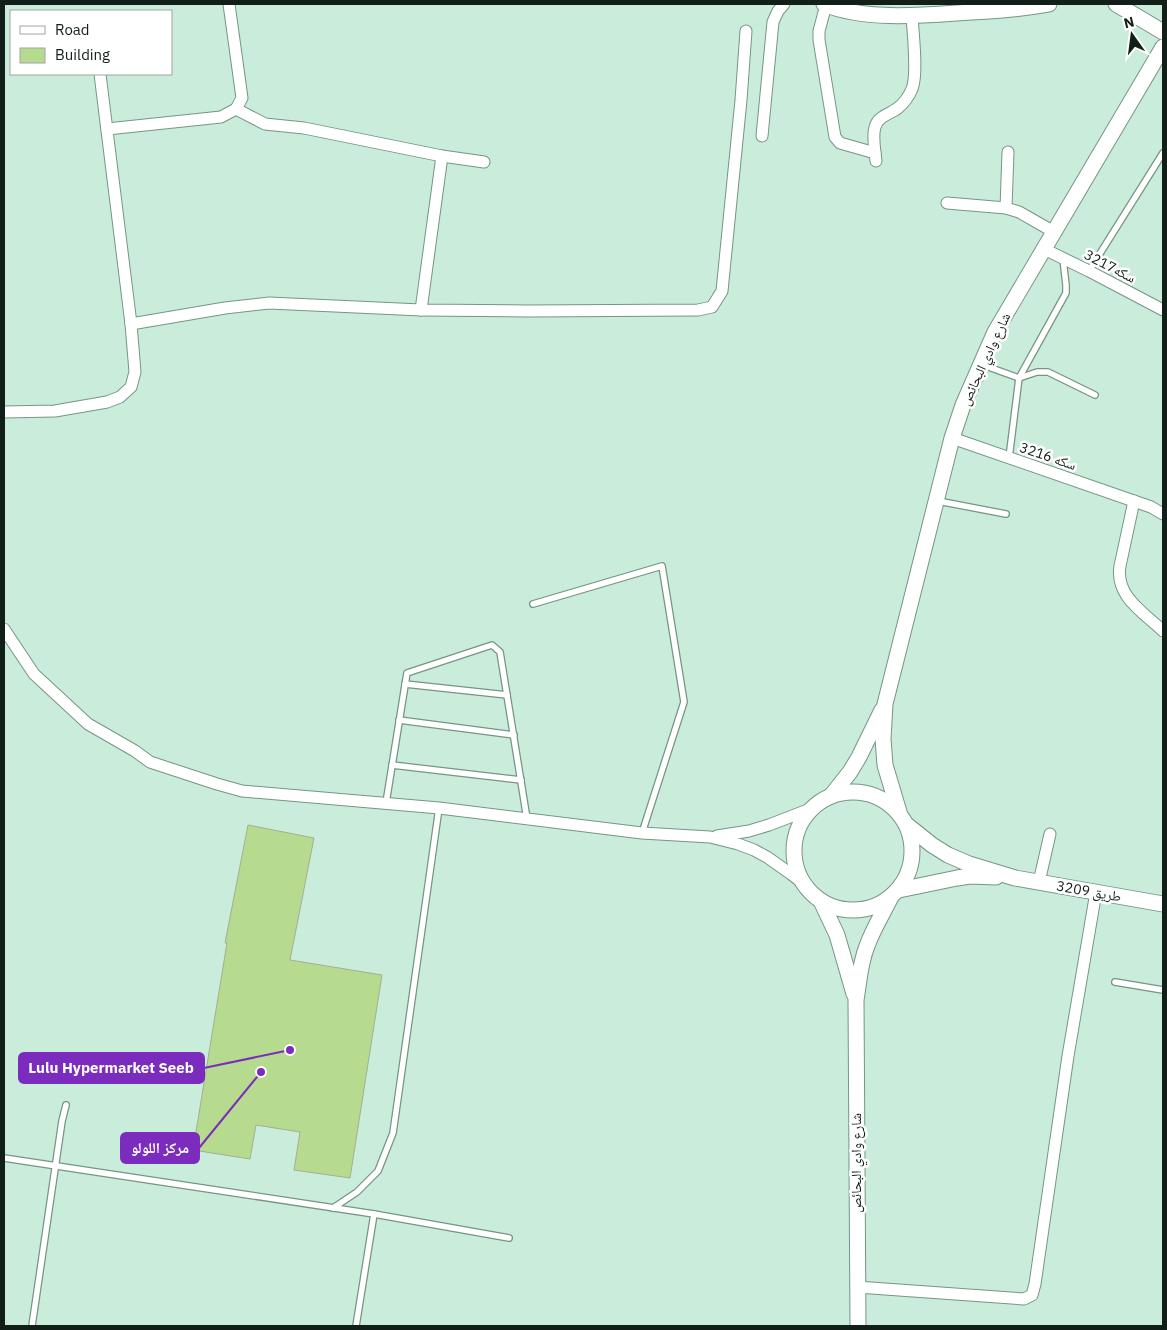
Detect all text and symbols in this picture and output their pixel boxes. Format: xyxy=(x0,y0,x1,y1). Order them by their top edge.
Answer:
legend xyxy=(10,10,172,75)
north arrow xyxy=(1107,10,1157,60)
text: N xyxy=(1122,12,1136,32)
text: Road xyxy=(55,20,90,39)
text: Building xyxy=(55,45,110,64)
street label: سكه3217 xyxy=(1081,245,1139,287)
street label: شارع وادي البحائص xyxy=(956,310,1017,409)
street label: سكه 3216 xyxy=(1017,438,1079,474)
street label: طريق 3209 xyxy=(1055,876,1123,907)
callout: Lulu Hypermarket Seeb xyxy=(19,1053,204,1083)
text: Lulu Hypermarket Seeb xyxy=(28,1058,194,1077)
street label: شارع وادي البحائص xyxy=(847,1113,868,1213)
callout: مركز اللولو xyxy=(121,1133,199,1163)
text: مركز اللولو xyxy=(131,1138,189,1157)

